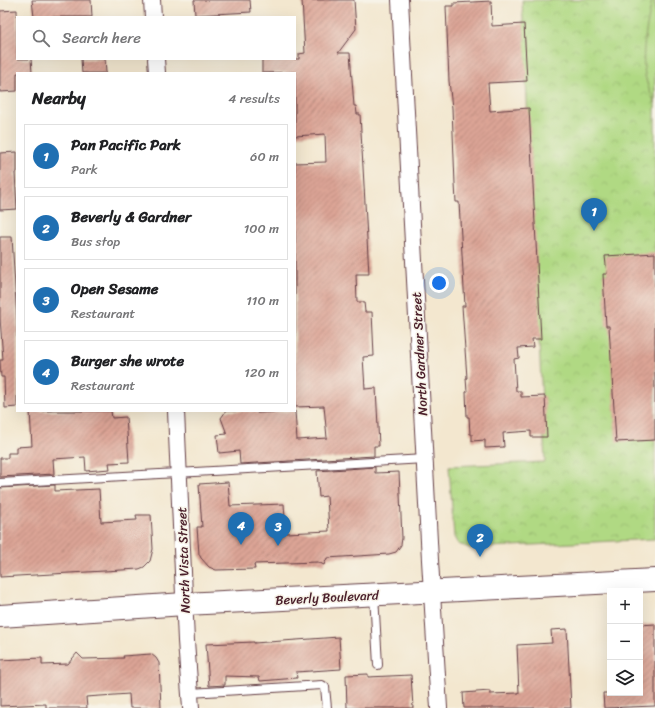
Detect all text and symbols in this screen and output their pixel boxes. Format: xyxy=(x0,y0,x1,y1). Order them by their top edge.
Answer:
search box xyxy=(16,16,296,60)
text: Search here xyxy=(62,25,141,51)
icon: search xyxy=(30,27,52,49)
text: Nearby xyxy=(32,83,86,113)
text: 4 results xyxy=(228,87,280,110)
text: Pan Pacific Park xyxy=(71,132,181,158)
text: 1 xyxy=(43,145,49,168)
text: 60 m xyxy=(250,145,279,168)
text: Park xyxy=(71,158,98,181)
pin: 1 xyxy=(581,198,607,231)
text: Beverly & Gardner xyxy=(71,204,191,230)
text: 2 xyxy=(42,217,50,240)
text: 100 m xyxy=(244,217,279,240)
text: Bus stop xyxy=(71,230,120,253)
your location xyxy=(429,273,449,293)
text: Open Sesame xyxy=(71,276,158,302)
text: 3 xyxy=(42,289,50,312)
text: 110 m xyxy=(246,289,279,312)
street label: North Gardner Street xyxy=(405,291,434,416)
text: Restaurant xyxy=(71,302,135,325)
text: Burger she wrote xyxy=(71,348,184,374)
text: 4 xyxy=(42,361,50,384)
text: 120 m xyxy=(244,361,279,384)
text: Restaurant xyxy=(71,374,135,397)
street label: North Vista Street xyxy=(170,506,197,613)
pin: 4 xyxy=(228,512,254,545)
pin: 3 xyxy=(265,513,291,546)
pin: 2 xyxy=(467,524,493,557)
street label: Beverly Boulevard xyxy=(275,583,380,612)
map controls xyxy=(607,588,643,696)
button: + xyxy=(607,588,643,624)
button: − xyxy=(607,624,643,660)
button: layers xyxy=(607,660,643,696)

